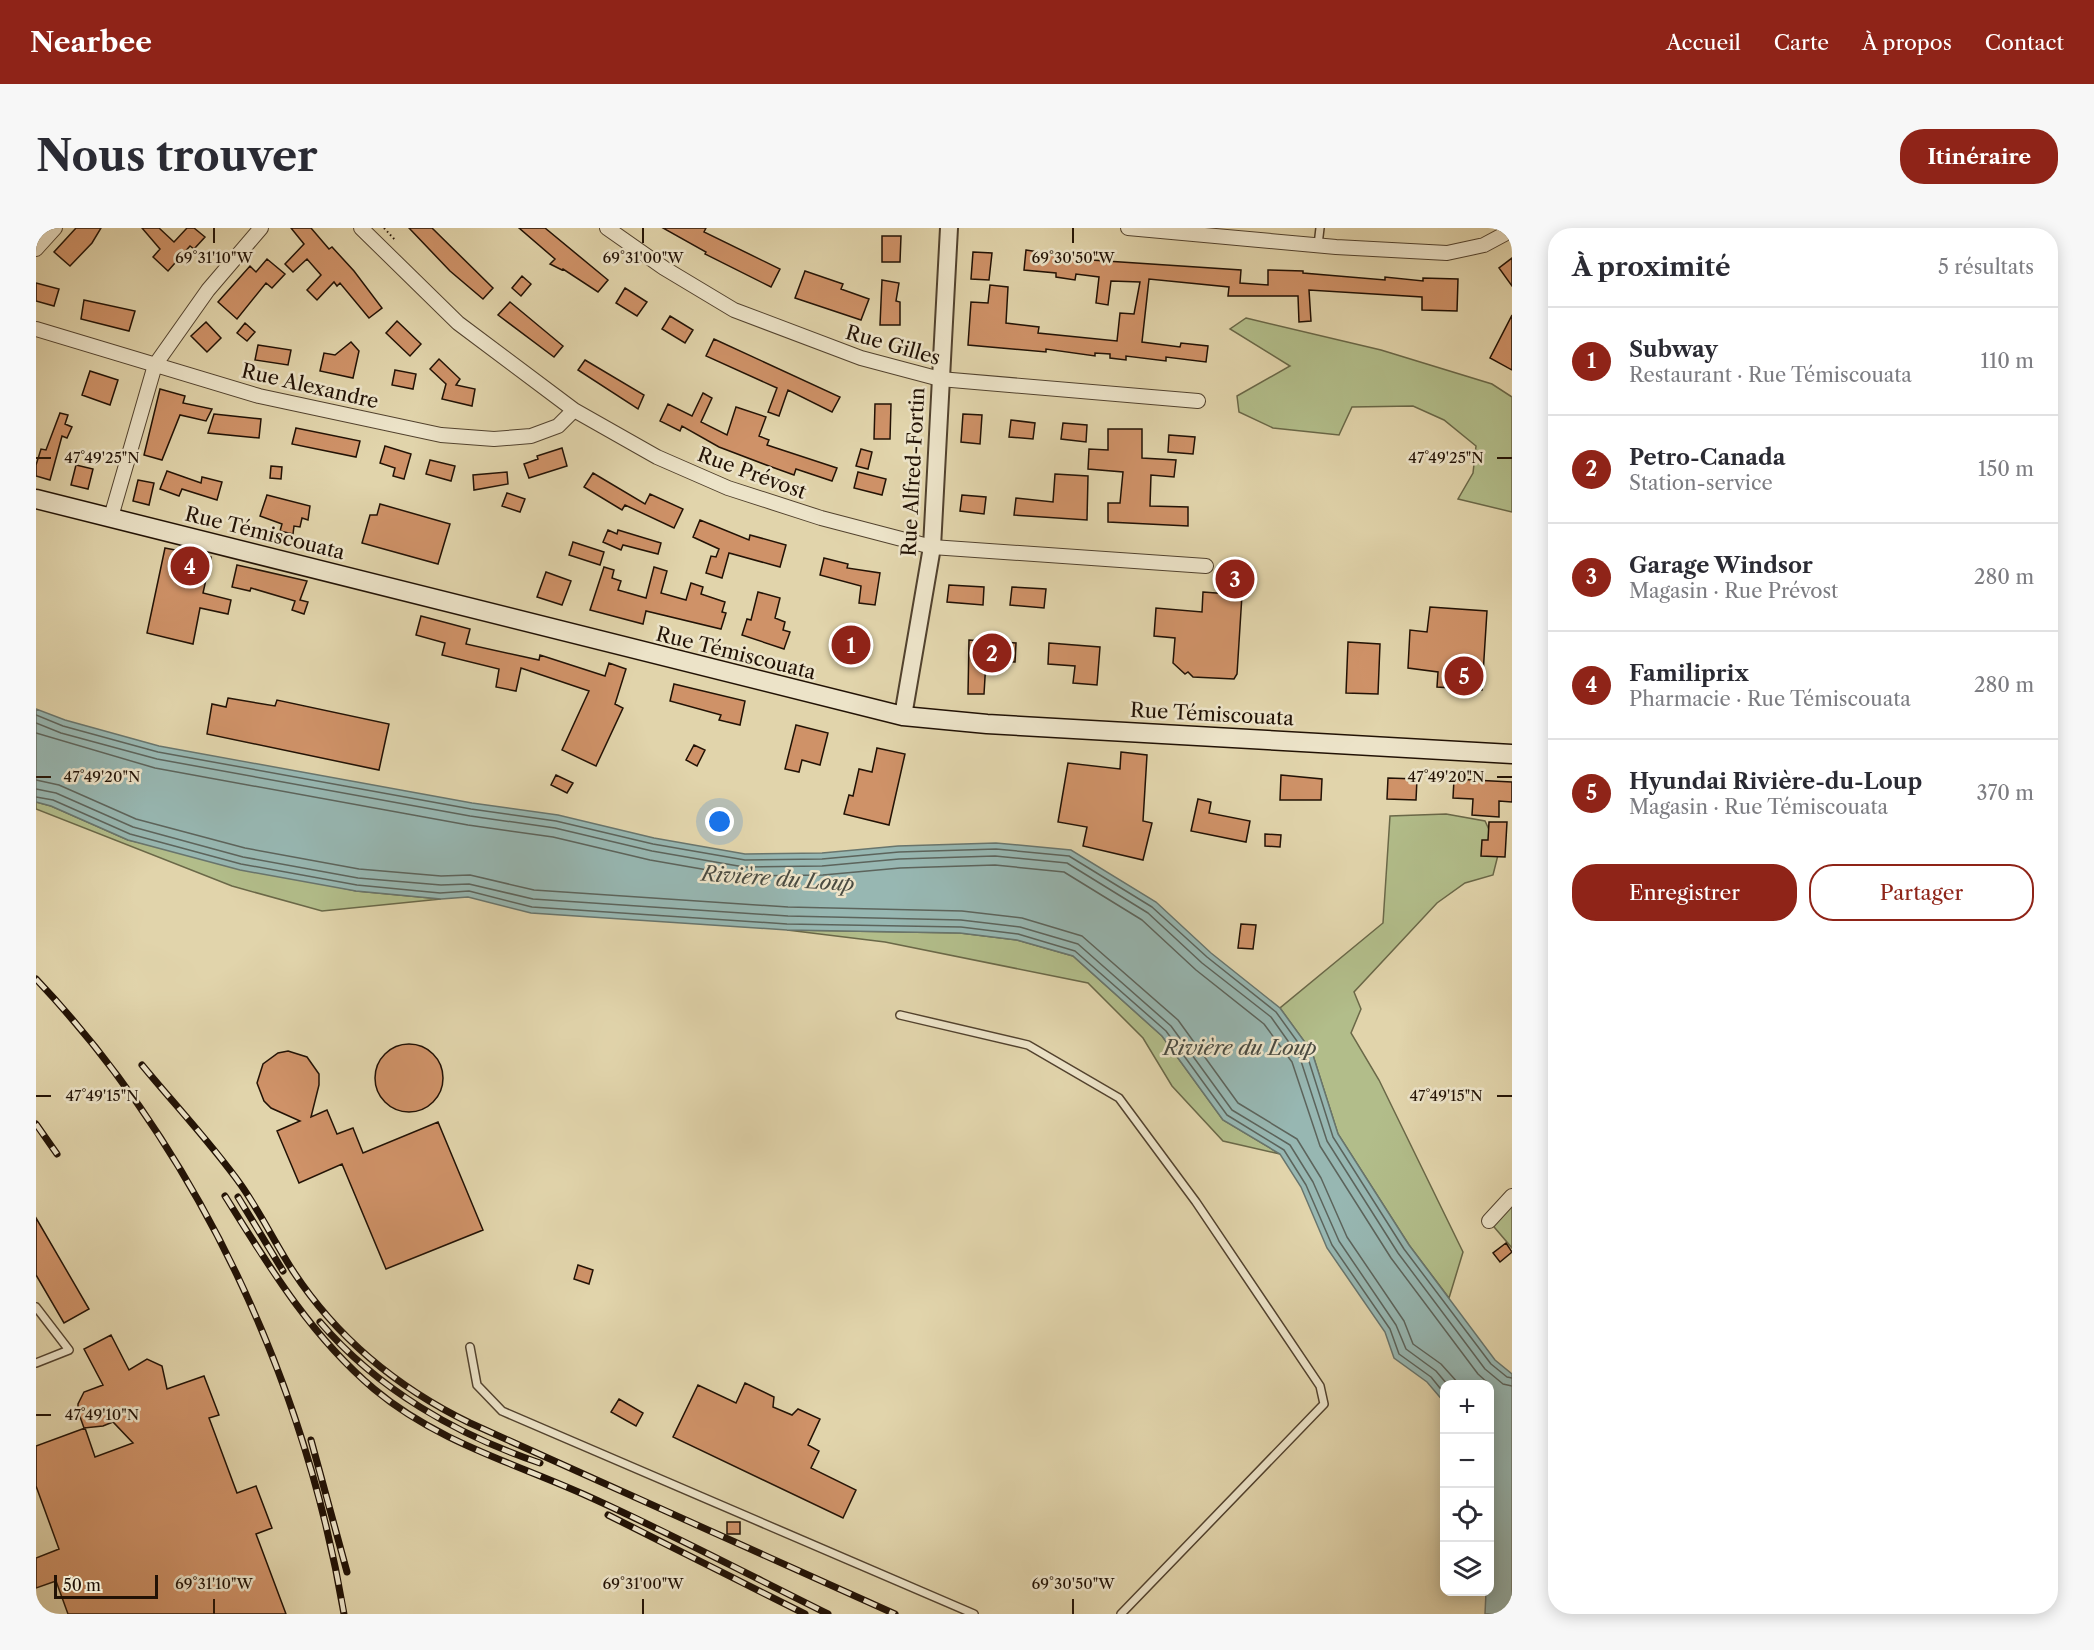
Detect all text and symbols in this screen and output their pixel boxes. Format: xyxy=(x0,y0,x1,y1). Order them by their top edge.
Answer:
text: Nearbee xyxy=(30,25,152,59)
text: Accueil xyxy=(1666,30,1741,55)
text: Carte xyxy=(1774,30,1829,55)
text: À propos xyxy=(1862,30,1952,55)
text: Contact xyxy=(1985,30,2064,55)
button: Itinéraire xyxy=(1900,129,2058,184)
text: Nous trouver xyxy=(36,130,318,182)
text: 69°31'10"W xyxy=(175,248,254,267)
text: 69°31'00"W xyxy=(602,248,684,267)
text: 69°30'50"W xyxy=(1031,248,1115,267)
text: À proximité xyxy=(1572,251,1731,283)
text: 5 résultats xyxy=(1938,255,2034,279)
street label: Rue Gilles xyxy=(843,320,943,370)
text: Subway xyxy=(1629,336,1718,363)
text: 1 xyxy=(1587,349,1596,373)
text: 110 m xyxy=(1981,349,2034,373)
street label: Rue Alexandre xyxy=(239,359,381,413)
text: Restaurant · Rue Témiscouata xyxy=(1629,363,1912,387)
street label: Rue Alfred-Fortin xyxy=(897,386,929,557)
street label: Rue Prévost xyxy=(694,442,810,504)
text: Petro-Canada xyxy=(1629,444,1785,471)
text: 47°49'25"N xyxy=(64,448,140,467)
text: 47°49'25"N xyxy=(1408,448,1484,467)
text: 2 xyxy=(1586,457,1597,481)
text: 150 m xyxy=(1978,457,2034,481)
text: Station-service xyxy=(1629,471,1773,495)
street label: Rue Témiscouata xyxy=(183,502,348,565)
pin: 4 xyxy=(170,544,210,588)
text: Garage Windsor xyxy=(1629,552,1813,579)
pin: 3 xyxy=(1216,556,1254,602)
text: 3 xyxy=(1586,565,1597,589)
text: 280 m xyxy=(1974,565,2034,589)
text: Magasin · Rue Prévost xyxy=(1629,579,1838,603)
street label: Rue Témiscouata xyxy=(654,622,819,685)
pin: 1 xyxy=(832,622,870,668)
pin: 2 xyxy=(972,630,1012,676)
pin: 5 xyxy=(1444,654,1484,698)
text: Familiprix xyxy=(1629,660,1749,687)
text: 4 xyxy=(1586,673,1597,697)
text: 280 m xyxy=(1974,673,2034,697)
text: Pharmacie · Rue Témiscouata xyxy=(1629,687,1911,711)
street label: Rue Témiscouata xyxy=(1130,698,1295,730)
text: 47°49'20"N xyxy=(64,767,140,786)
text: 47°49'20"N xyxy=(1408,767,1484,786)
text: Hyundai Rivière-du-Loup xyxy=(1629,768,1922,795)
text: 5 xyxy=(1586,781,1597,805)
text: 370 m xyxy=(1977,781,2034,805)
text: Magasin · Rue Témiscouata xyxy=(1629,795,1888,819)
your location xyxy=(705,807,734,836)
water label: Rivière du Loup xyxy=(699,861,856,896)
button: Enregistrer xyxy=(1572,864,1797,921)
button: Partager xyxy=(1809,864,2034,921)
water label: Rivière du Loup xyxy=(1161,1035,1317,1060)
text: 47°49'15"N xyxy=(65,1086,139,1105)
text: 47°49'15"N xyxy=(1409,1086,1483,1105)
map controls xyxy=(1440,1380,1494,1596)
button: + xyxy=(1440,1380,1494,1434)
text: 47°49'10"N xyxy=(65,1405,139,1424)
button: − xyxy=(1440,1434,1494,1488)
button: locate xyxy=(1440,1488,1494,1542)
button: layers xyxy=(1440,1542,1494,1596)
scale bar xyxy=(54,1572,158,1600)
text: 69°31'10"W xyxy=(175,1574,254,1593)
text: 69°31'00"W xyxy=(602,1574,684,1593)
text: 69°30'50"W xyxy=(1031,1574,1115,1593)
text: 50 m xyxy=(63,1575,101,1595)

